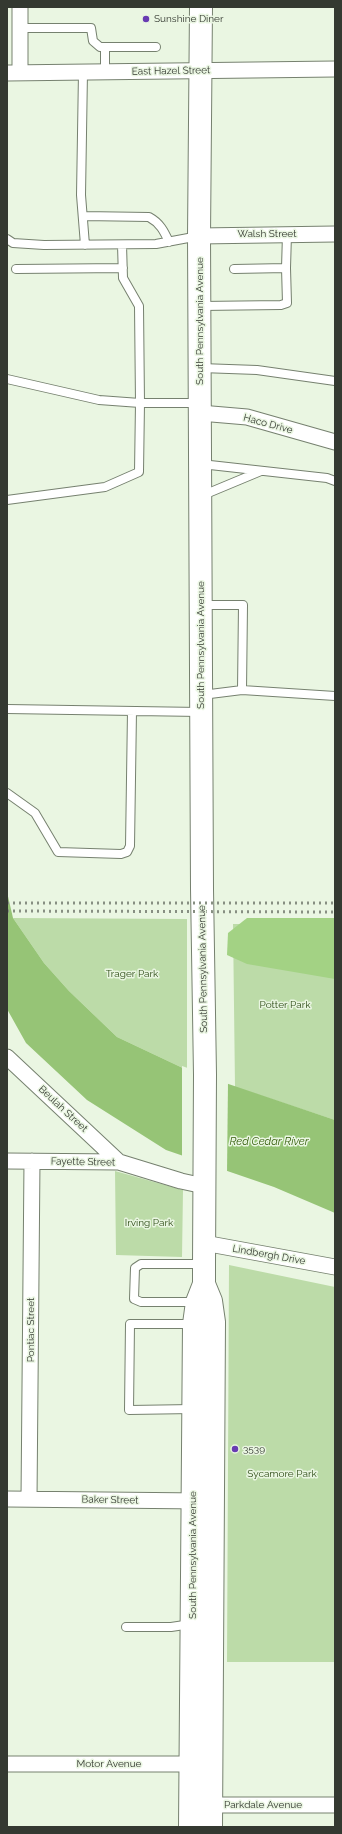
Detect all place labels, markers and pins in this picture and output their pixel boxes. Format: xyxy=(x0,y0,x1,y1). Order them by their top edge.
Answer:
place label: Sunshine Diner xyxy=(154,13,223,25)
marker: Sunshine Diner xyxy=(141,14,151,24)
place label: 3539 xyxy=(243,1443,265,1455)
marker: 3539 xyxy=(230,1444,240,1454)

